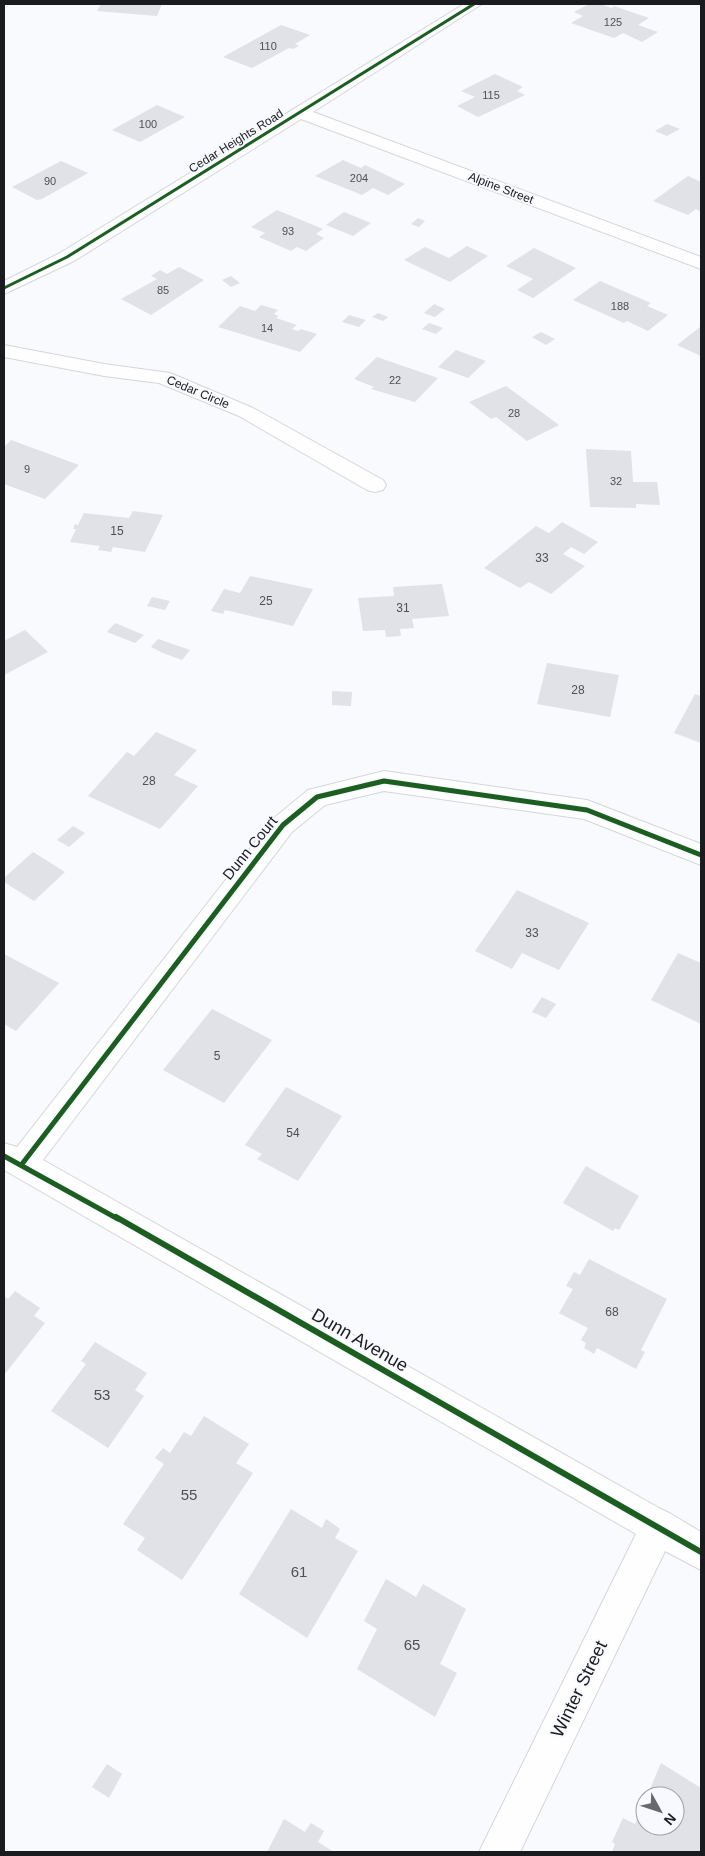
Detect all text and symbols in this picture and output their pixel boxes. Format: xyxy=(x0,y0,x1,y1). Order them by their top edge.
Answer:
house number: 125 xyxy=(604,16,622,28)
house number: 110 xyxy=(259,40,277,52)
house number: 115 xyxy=(482,89,500,101)
street label: Cedar Heights Road xyxy=(186,106,286,176)
house number: 100 xyxy=(139,118,157,130)
street label: Alpine Street xyxy=(466,169,536,207)
house number: 204 xyxy=(350,172,368,184)
house number: 90 xyxy=(44,175,56,187)
house number: 93 xyxy=(282,225,294,237)
house number: 85 xyxy=(157,284,169,296)
house number: 188 xyxy=(611,300,629,312)
house number: 14 xyxy=(261,322,273,334)
street label: Cedar Circle xyxy=(165,373,232,412)
house number: 22 xyxy=(389,374,401,386)
house number: 28 xyxy=(508,407,520,419)
house number: 9 xyxy=(24,463,30,475)
house number: 32 xyxy=(610,475,622,487)
house number: 15 xyxy=(110,524,124,538)
house number: 33 xyxy=(535,551,549,565)
house number: 25 xyxy=(259,594,273,608)
house number: 31 xyxy=(396,601,410,615)
house number: 28 xyxy=(571,683,585,697)
house number: 28 xyxy=(142,774,156,788)
street label: Dunn Court xyxy=(219,812,281,883)
house number: 33 xyxy=(525,926,539,940)
house number: 5 xyxy=(214,1049,221,1063)
house number: 54 xyxy=(286,1126,300,1140)
street label: Dunn Avenue xyxy=(308,1304,412,1376)
house number: 68 xyxy=(605,1305,619,1319)
house number: 53 xyxy=(94,1386,110,1403)
house number: 55 xyxy=(181,1486,197,1503)
house number: 61 xyxy=(291,1563,307,1580)
house number: 65 xyxy=(404,1636,420,1653)
street label: Winter Street xyxy=(547,1637,611,1741)
north arrow xyxy=(635,1786,685,1836)
text: N xyxy=(661,1810,679,1828)

